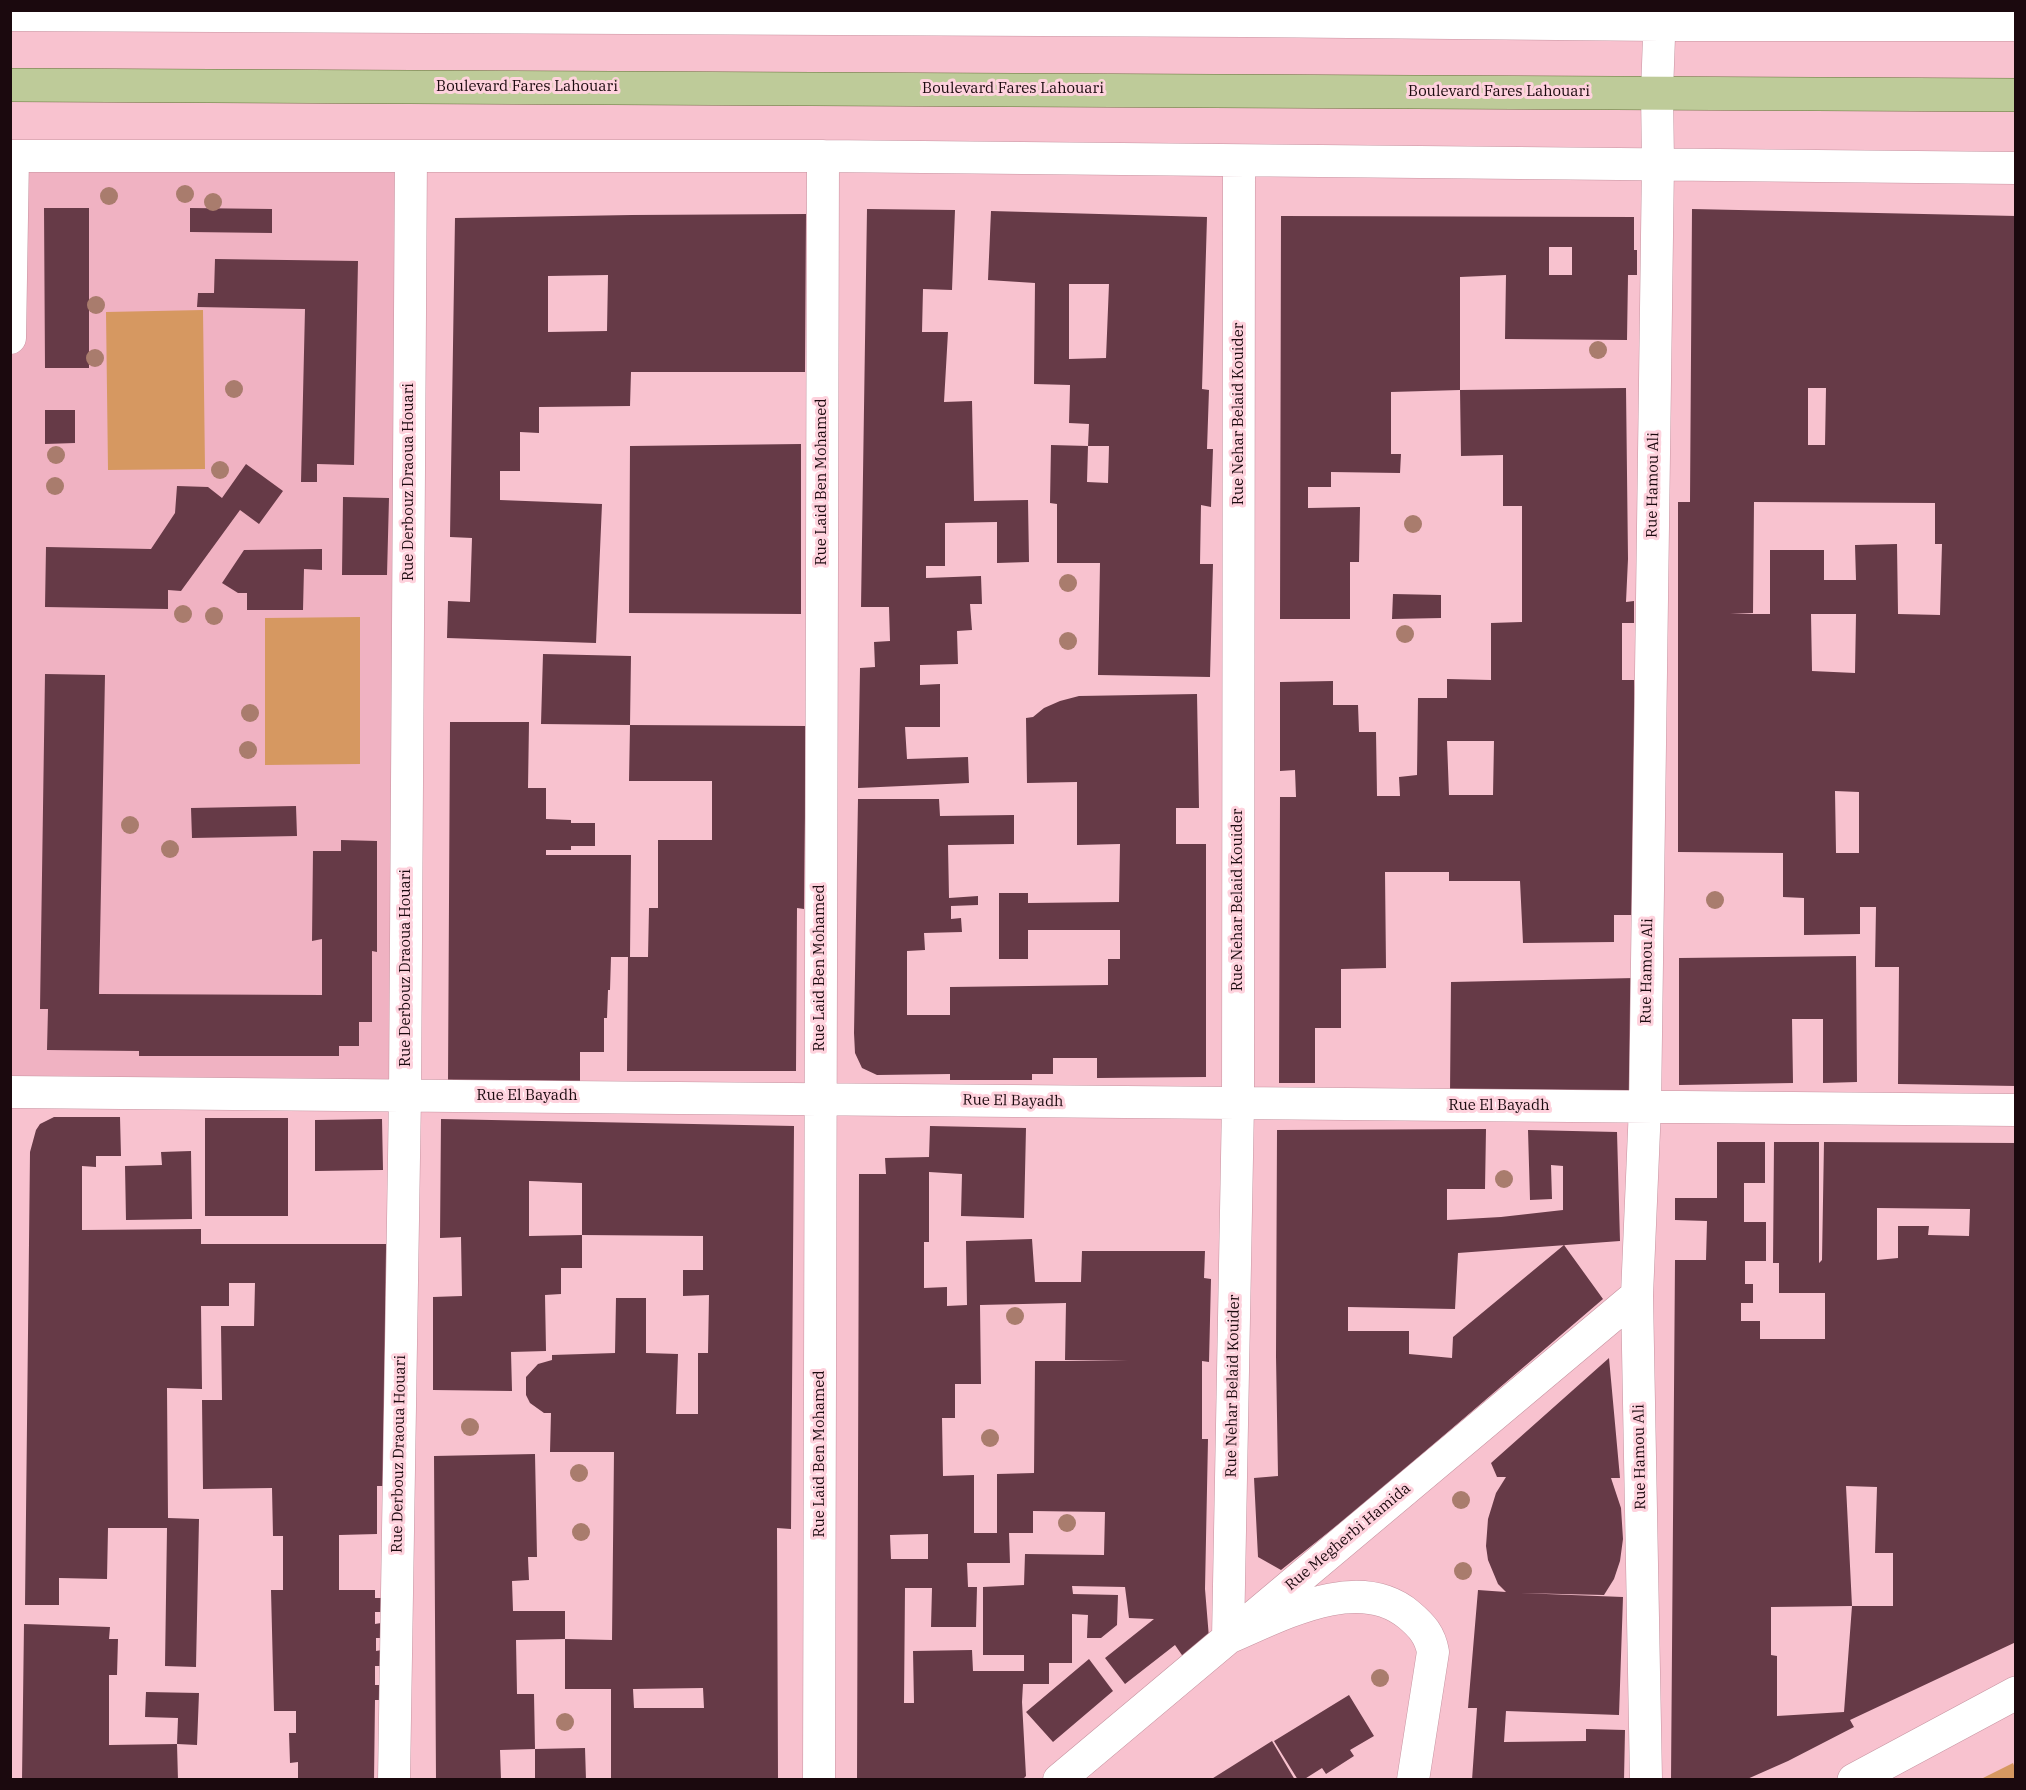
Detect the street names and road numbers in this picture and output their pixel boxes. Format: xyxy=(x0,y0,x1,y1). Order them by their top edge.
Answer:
street label: Boulevard Fares Lahouari xyxy=(436,78,618,96)
street label: Boulevard Fares Lahouari xyxy=(922,80,1104,98)
street label: Boulevard Fares Lahouari xyxy=(1408,83,1590,101)
street label: Rue Nehar Belaid Kouider xyxy=(1230,323,1248,505)
street label: Rue Derbouz Draoua Houari xyxy=(400,383,418,581)
street label: Rue Laid Ben Mohamed xyxy=(813,398,831,566)
street label: Rue Hamou Ali xyxy=(1643,432,1663,538)
street label: Rue Nehar Belaid Kouider xyxy=(1229,809,1247,991)
street label: Rue Derbouz Draoua Houari xyxy=(397,869,415,1067)
street label: Rue Laid Ben Mohamed xyxy=(811,884,829,1052)
street label: Rue Hamou Ali xyxy=(1637,918,1657,1024)
street label: Rue El Bayadh xyxy=(477,1087,577,1105)
street label: Rue El Bayadh xyxy=(962,1091,1064,1111)
street label: Rue El Bayadh xyxy=(1449,1097,1549,1115)
street label: Rue Nehar Belaid Kouider xyxy=(1222,1294,1244,1478)
street label: Rue Derbouz Draoua Houari xyxy=(388,1355,410,1553)
street label: Rue Laid Ben Mohamed xyxy=(811,1370,829,1538)
street label: Rue Hamou Ali xyxy=(1630,1404,1650,1510)
street label: Rue Megherbi Hamida xyxy=(1282,1479,1414,1595)

